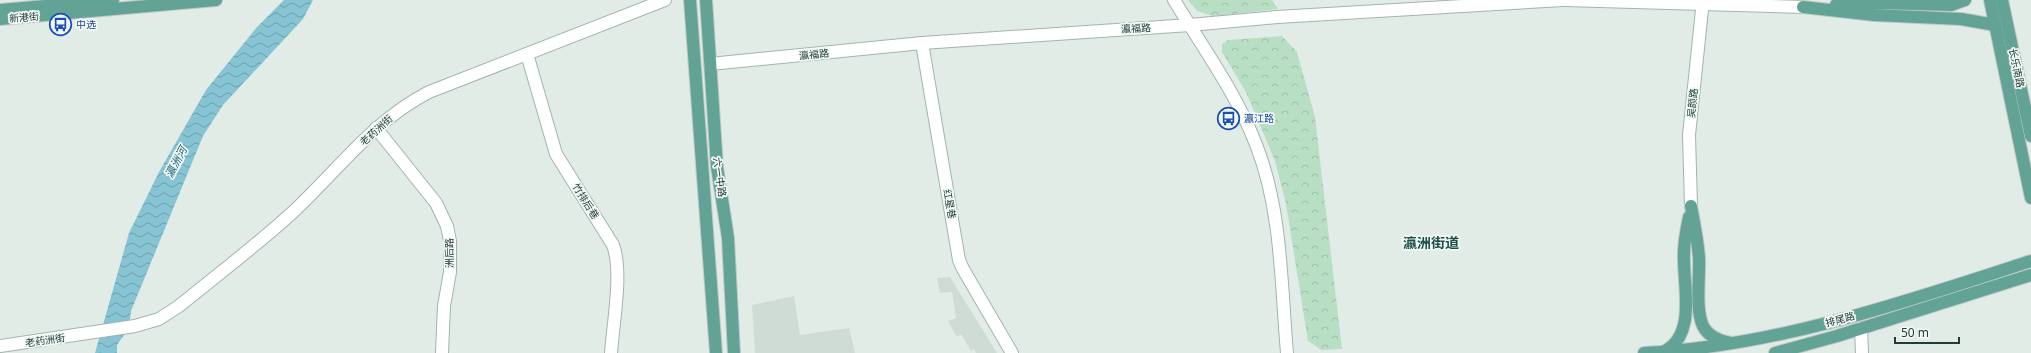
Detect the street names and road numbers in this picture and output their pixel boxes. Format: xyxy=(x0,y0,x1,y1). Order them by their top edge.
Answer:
street label: 新港街 xyxy=(8,9,40,25)
street label: 瀛福路 xyxy=(1121,20,1151,36)
street label: 瀛福路 xyxy=(798,45,830,63)
street label: 长乐南路 xyxy=(2006,47,2028,89)
street label: 吴颜路 xyxy=(1683,87,1701,119)
street label: 老药洲街 xyxy=(356,111,396,149)
street label: 六一中路 xyxy=(710,156,730,198)
street label: 竹排后巷 xyxy=(569,180,603,222)
street label: 红星巷 xyxy=(941,188,959,220)
street label: 洲后路 xyxy=(442,238,456,268)
street label: 排尾路 xyxy=(1824,308,1856,330)
street label: 老药洲街 xyxy=(24,330,66,350)

